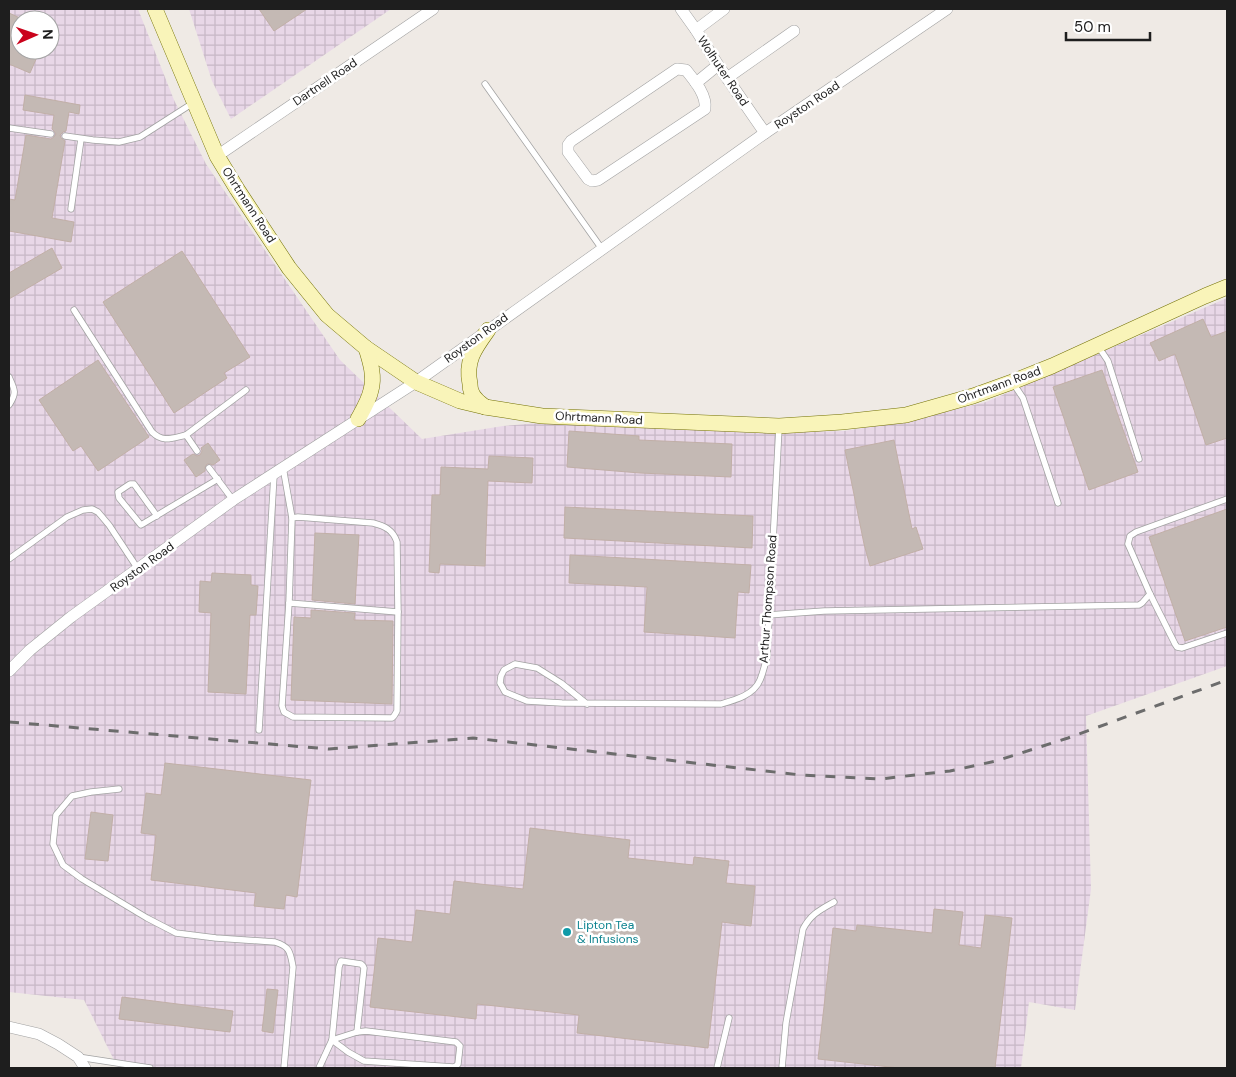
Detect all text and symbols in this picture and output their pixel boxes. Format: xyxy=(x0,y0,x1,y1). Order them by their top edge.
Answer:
north arrow xyxy=(10,10,60,60)
scale bar xyxy=(1066,10,1150,42)
text: 50 m xyxy=(1074,17,1111,37)
text: N xyxy=(39,29,57,40)
street label: Wolhuter Road xyxy=(694,33,752,109)
street label: Dartnell Road xyxy=(290,55,360,109)
street label: Royston Road xyxy=(771,77,843,133)
street label: Ohrtmann Road xyxy=(218,164,280,246)
street label: Royston Road xyxy=(441,309,511,367)
street label: Ohrtmann Road xyxy=(955,363,1043,407)
street label: Ohrtmann Road xyxy=(555,408,643,428)
street label: Arthur Thompson Road xyxy=(756,534,780,664)
street label: Royston Road xyxy=(107,538,177,596)
place label: Lipton Tea & Infusions xyxy=(577,917,639,947)
marker: Lipton Tea & Infusions xyxy=(561,926,573,938)

